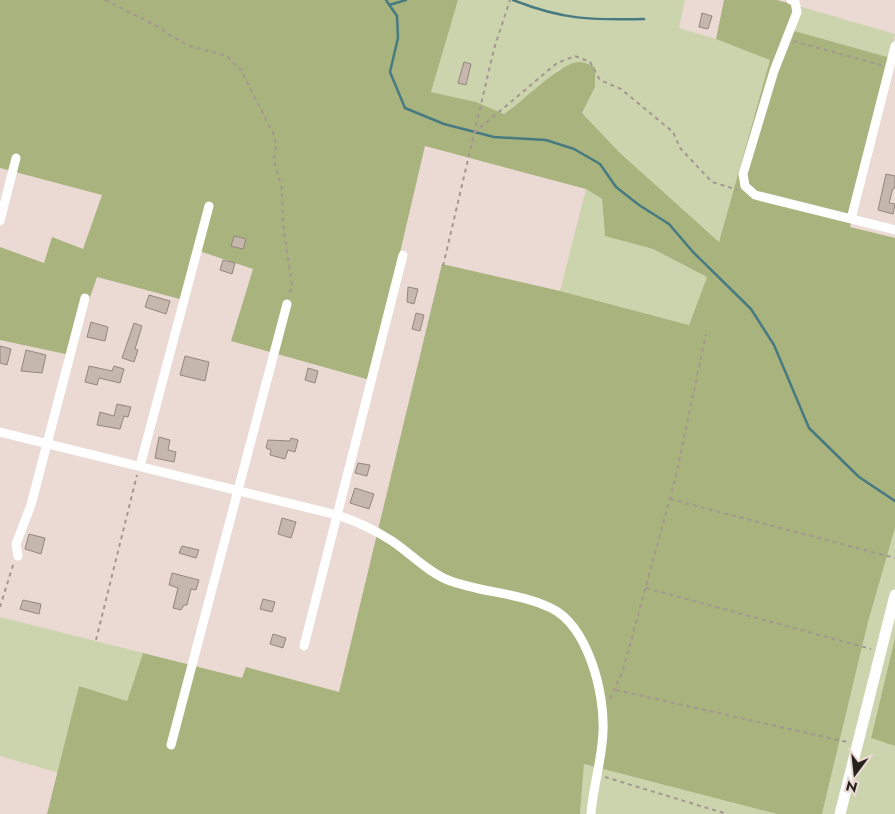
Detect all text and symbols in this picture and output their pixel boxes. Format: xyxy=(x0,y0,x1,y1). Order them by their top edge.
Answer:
north arrow xyxy=(830,749,880,799)
text: N xyxy=(844,775,860,798)

